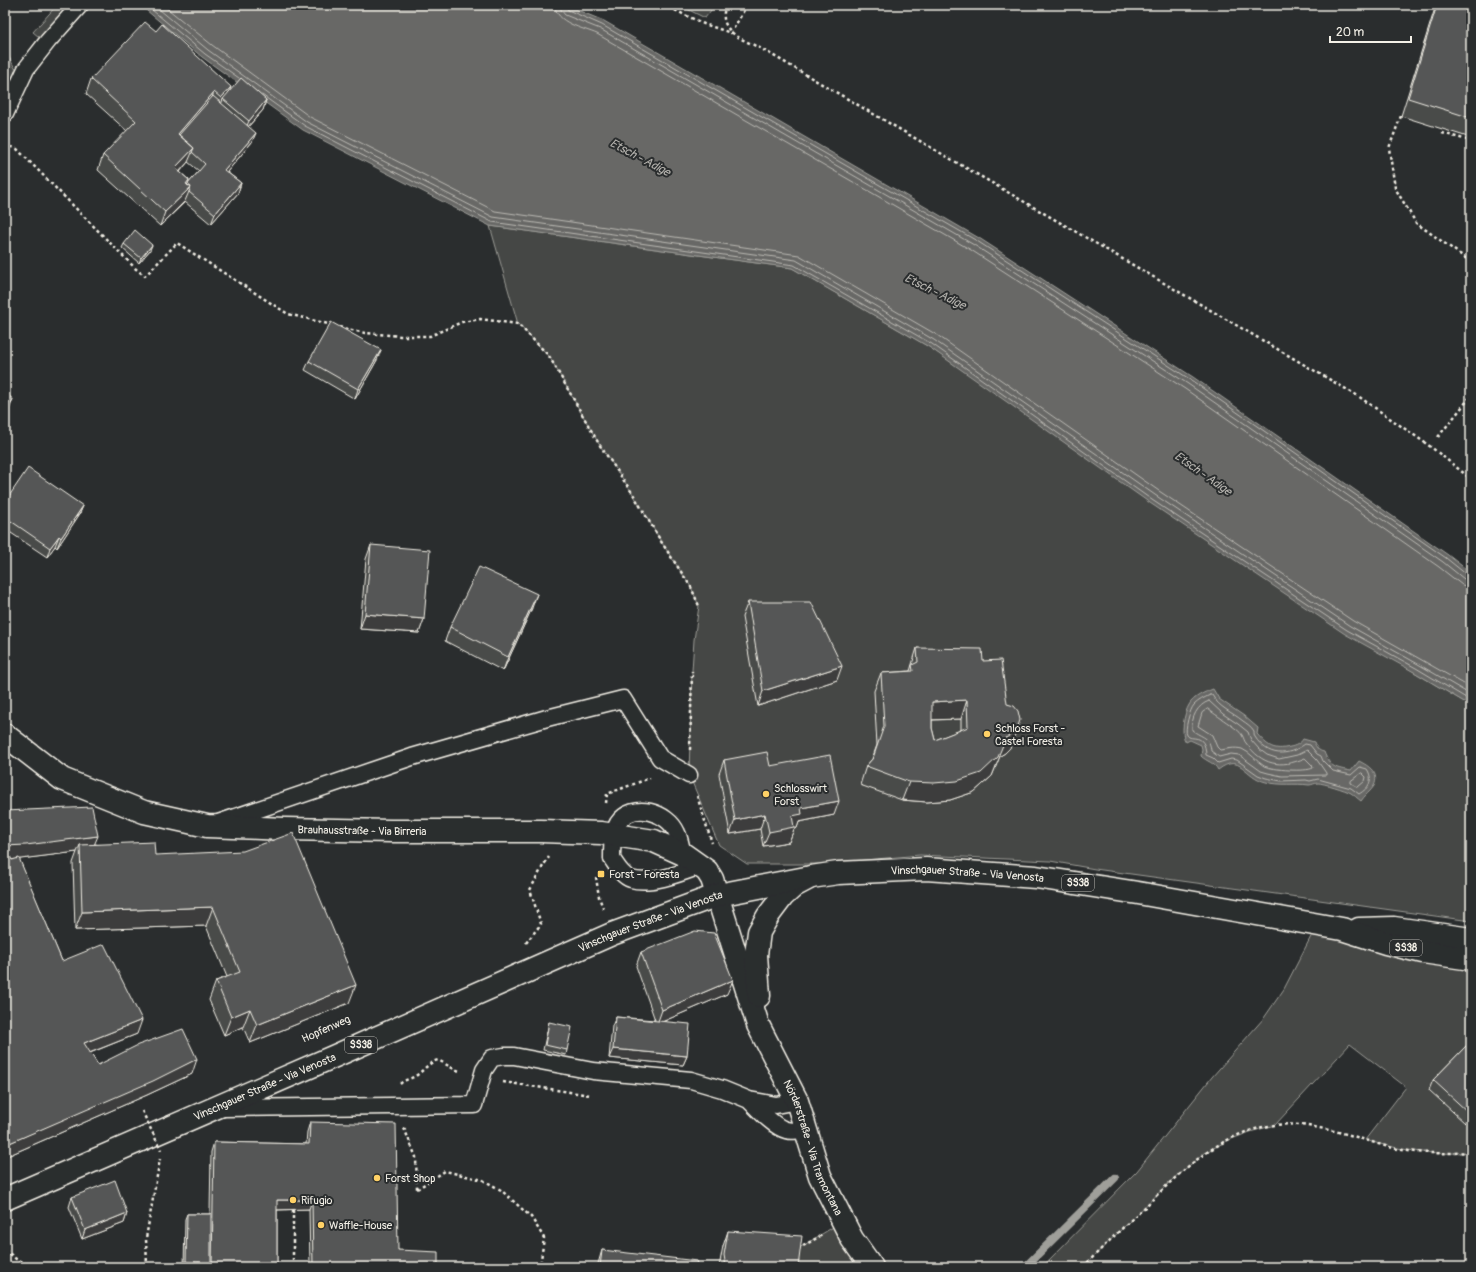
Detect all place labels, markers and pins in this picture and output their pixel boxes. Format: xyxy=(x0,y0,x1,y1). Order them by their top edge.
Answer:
place label: Schloss Forst - Castel Foresta xyxy=(995,722,1066,748)
marker: Schloss Forst - Castel Foresta xyxy=(982,729,992,739)
place label: Schlosswirt Forst xyxy=(774,782,828,808)
marker: Schlosswirt Forst xyxy=(761,789,771,799)
place label: Forst - Foresta xyxy=(609,868,679,881)
marker: Forst - Foresta xyxy=(596,869,606,879)
place label: Forst Shop xyxy=(385,1172,435,1185)
marker: Forst Shop xyxy=(372,1173,382,1183)
place label: Rifugio xyxy=(301,1194,332,1207)
marker: Rifugio xyxy=(288,1195,298,1205)
place label: Waffle-House xyxy=(329,1219,393,1232)
marker: Waffle-House xyxy=(316,1220,326,1230)

